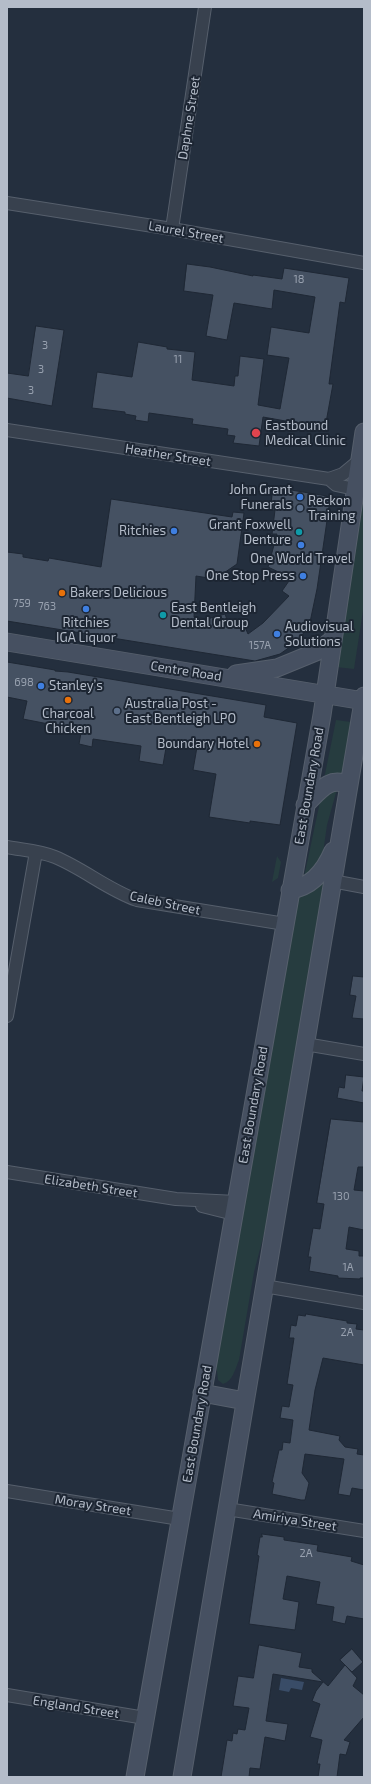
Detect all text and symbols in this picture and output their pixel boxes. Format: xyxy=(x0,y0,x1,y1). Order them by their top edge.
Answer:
street label: Daphne Street xyxy=(175,75,203,161)
street label: Laurel Street xyxy=(147,218,225,246)
house number: 18 xyxy=(293,272,305,286)
house number: 3 xyxy=(42,338,48,352)
house number: 11 xyxy=(174,352,182,366)
house number: 3 xyxy=(38,362,44,376)
house number: 3 xyxy=(28,383,34,397)
place label: Eastbound Medical Clinic xyxy=(265,418,346,449)
marker: Eastbound Medical Clinic xyxy=(250,427,262,439)
street label: Heather Street xyxy=(124,441,212,469)
place label: John Grant Funerals xyxy=(229,482,292,513)
marker: John Grant Funerals xyxy=(295,492,305,502)
place label: Reckon Training xyxy=(308,493,356,524)
marker: Reckon Training xyxy=(295,503,305,513)
place label: Grant Foxwell Denture xyxy=(209,517,291,548)
place label: Ritchies xyxy=(119,523,166,539)
marker: Ritchies xyxy=(169,526,179,536)
marker: Grant Foxwell Denture xyxy=(294,527,304,537)
marker: One World Travel xyxy=(296,540,306,550)
place label: One World Travel xyxy=(250,551,352,567)
place label: One Stop Press xyxy=(206,568,295,584)
marker: One Stop Press xyxy=(298,571,308,581)
place label: Bakers Delicious xyxy=(70,585,167,601)
marker: Bakers Delicious xyxy=(57,588,67,598)
house number: 759 xyxy=(13,596,31,610)
house number: 763 xyxy=(38,599,56,613)
place label: East Bentleigh Dental Group xyxy=(171,600,256,631)
marker: Ritchies IGA Liquor xyxy=(81,604,91,614)
marker: East Bentleigh Dental Group xyxy=(158,610,168,620)
place label: Ritchies IGA Liquor xyxy=(56,615,116,646)
place label: Audiovisual Solutions xyxy=(285,619,354,650)
marker: Audiovisual Solutions xyxy=(272,629,282,639)
house number: 157A xyxy=(249,638,271,652)
street label: Centre Road xyxy=(149,658,223,684)
house number: 698 xyxy=(14,675,34,689)
place label: Stanley’s xyxy=(49,678,103,694)
marker: Stanley’s xyxy=(36,681,46,691)
marker: Charcoal Chicken xyxy=(63,695,73,705)
place label: Australia Post - East Bentleigh LPO xyxy=(125,696,236,727)
place label: Charcoal Chicken xyxy=(42,706,94,737)
marker: Australia Post - East Bentleigh LPO xyxy=(112,706,122,716)
street label: East Boundary Road xyxy=(291,726,327,846)
place label: Boundary Hotel xyxy=(157,736,249,752)
marker: Boundary Hotel xyxy=(252,739,262,749)
street label: Caleb Street xyxy=(128,888,202,918)
street label: East Boundary Road xyxy=(235,1045,271,1165)
street label: Elizabeth Street xyxy=(43,1171,139,1201)
house number: 130 xyxy=(332,1189,350,1203)
house number: 1A xyxy=(342,1260,354,1274)
house number: 2A xyxy=(340,1325,354,1339)
street label: East Boundary Road xyxy=(179,1364,215,1484)
street label: Moray Street xyxy=(54,1491,132,1519)
street label: Amiriya Street xyxy=(252,1506,338,1534)
house number: 2A xyxy=(299,1546,313,1560)
street label: England Street xyxy=(32,1692,120,1722)

